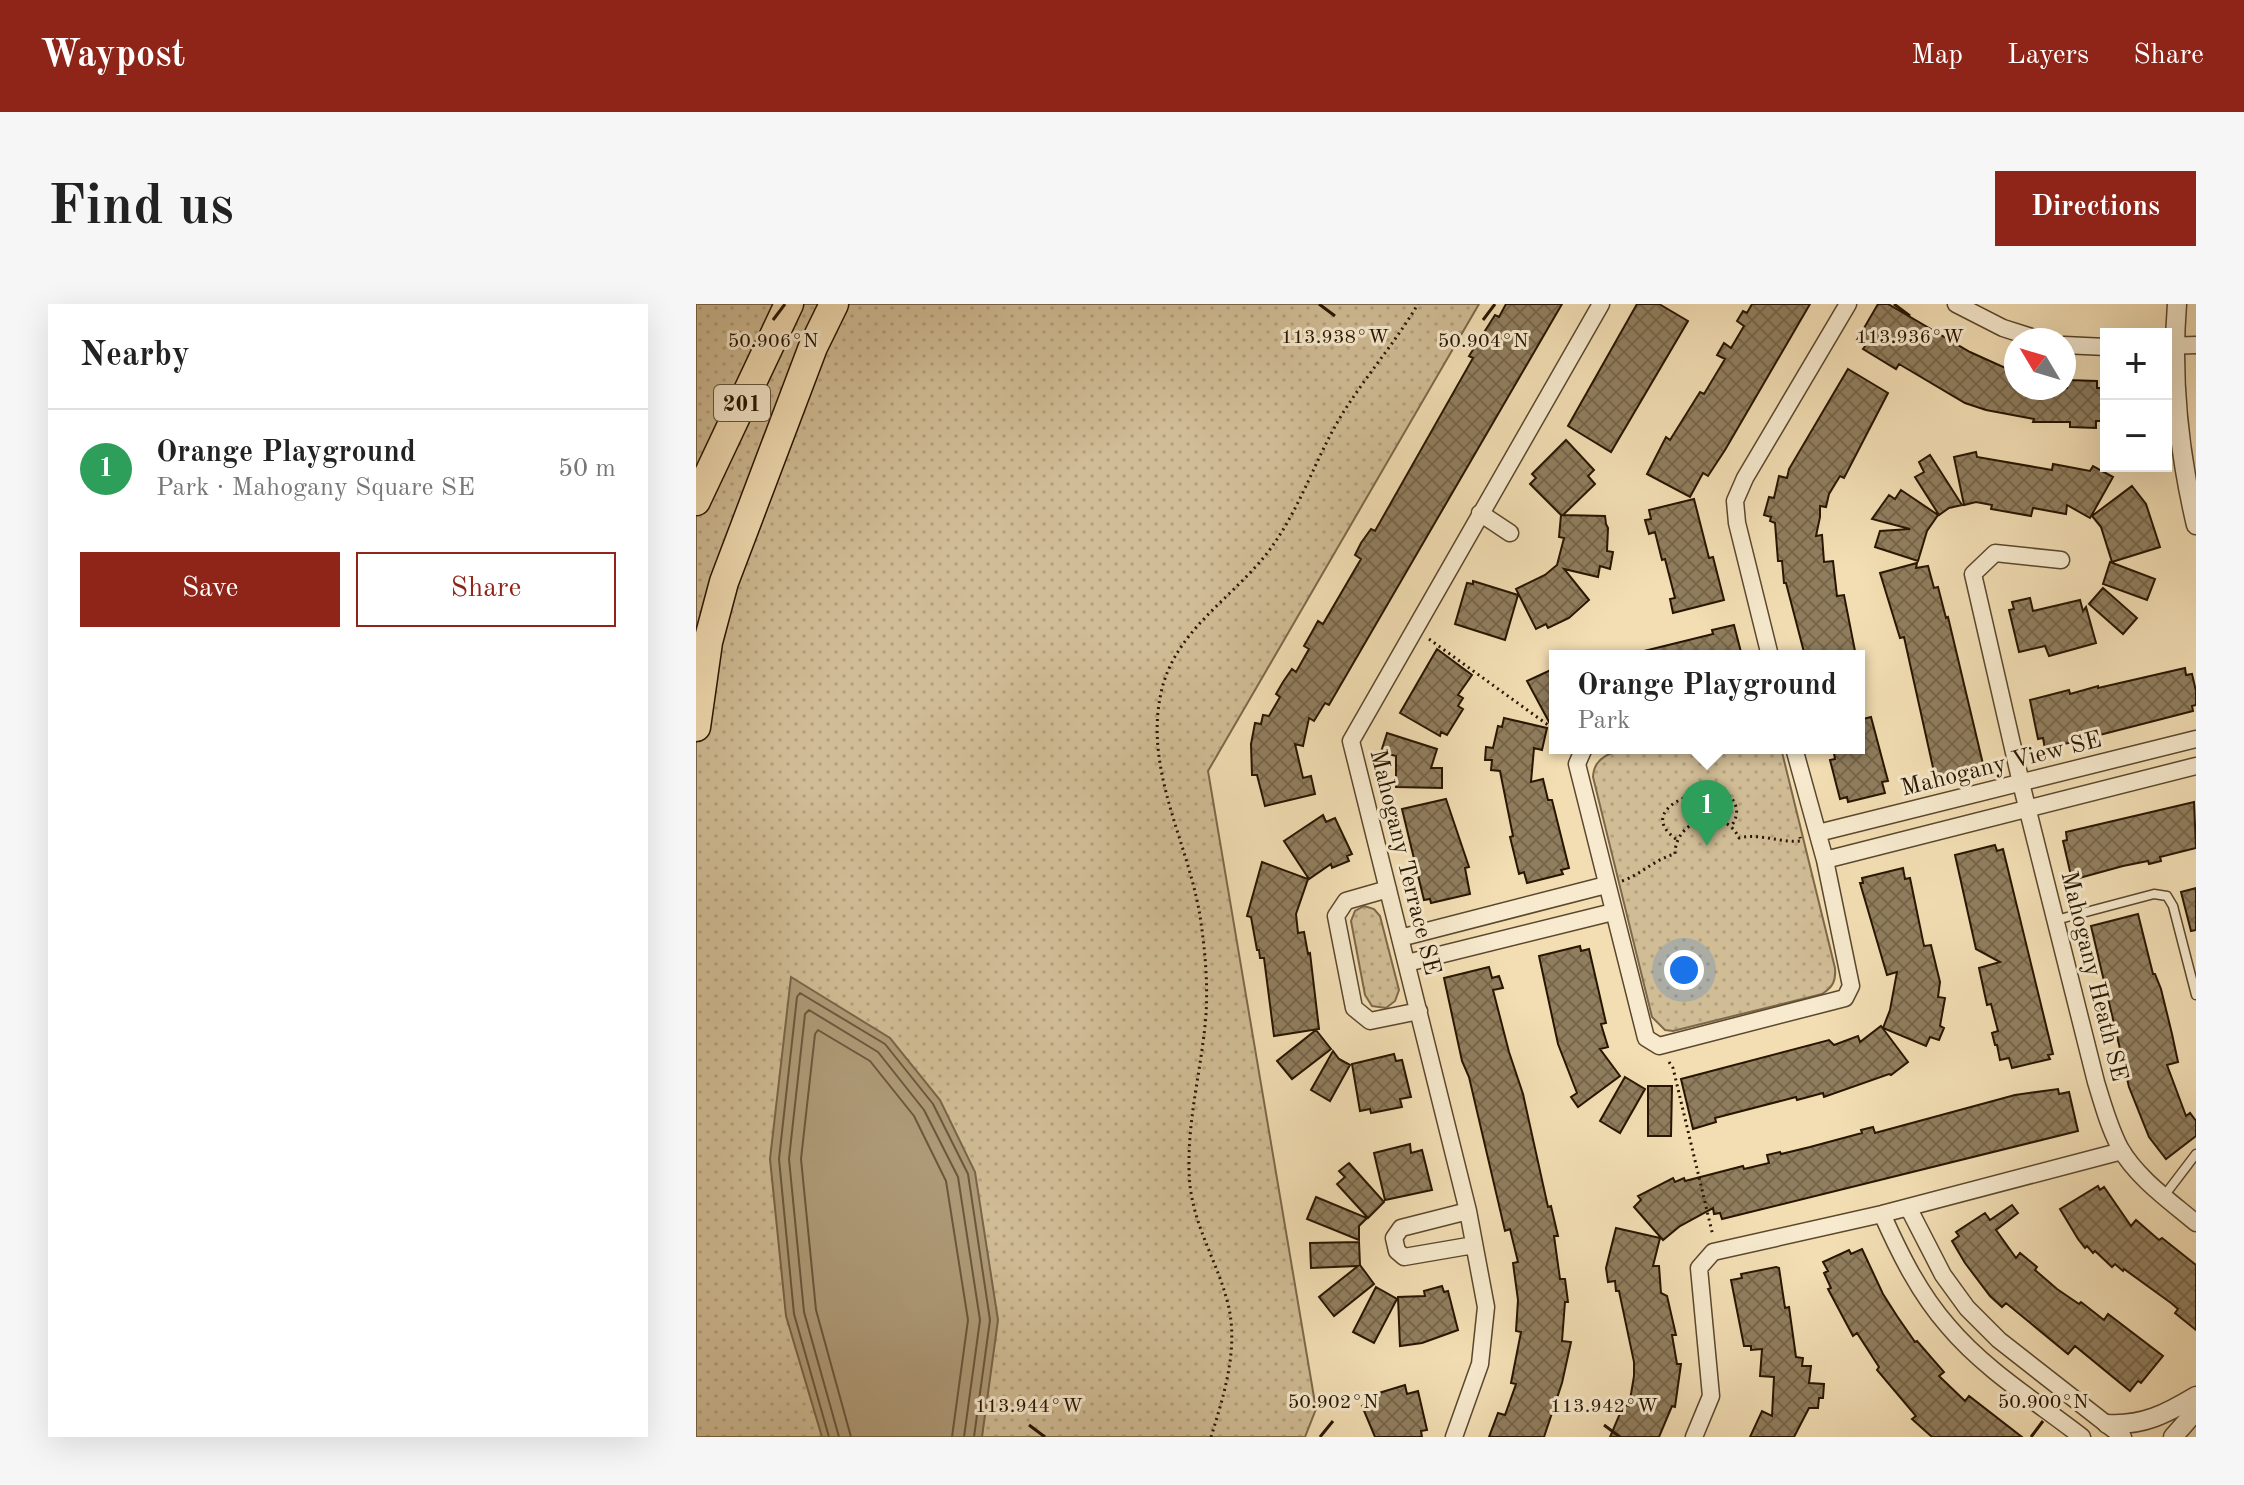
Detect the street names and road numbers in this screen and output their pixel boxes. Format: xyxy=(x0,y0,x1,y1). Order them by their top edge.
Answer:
road number: 201 xyxy=(714,385,770,421)
street label: Mahogany View SE xyxy=(1899,728,2104,801)
street label: Mahogany Terrace SE xyxy=(1364,747,1444,978)
street label: Mahogany Heath SE xyxy=(2055,869,2131,1084)

